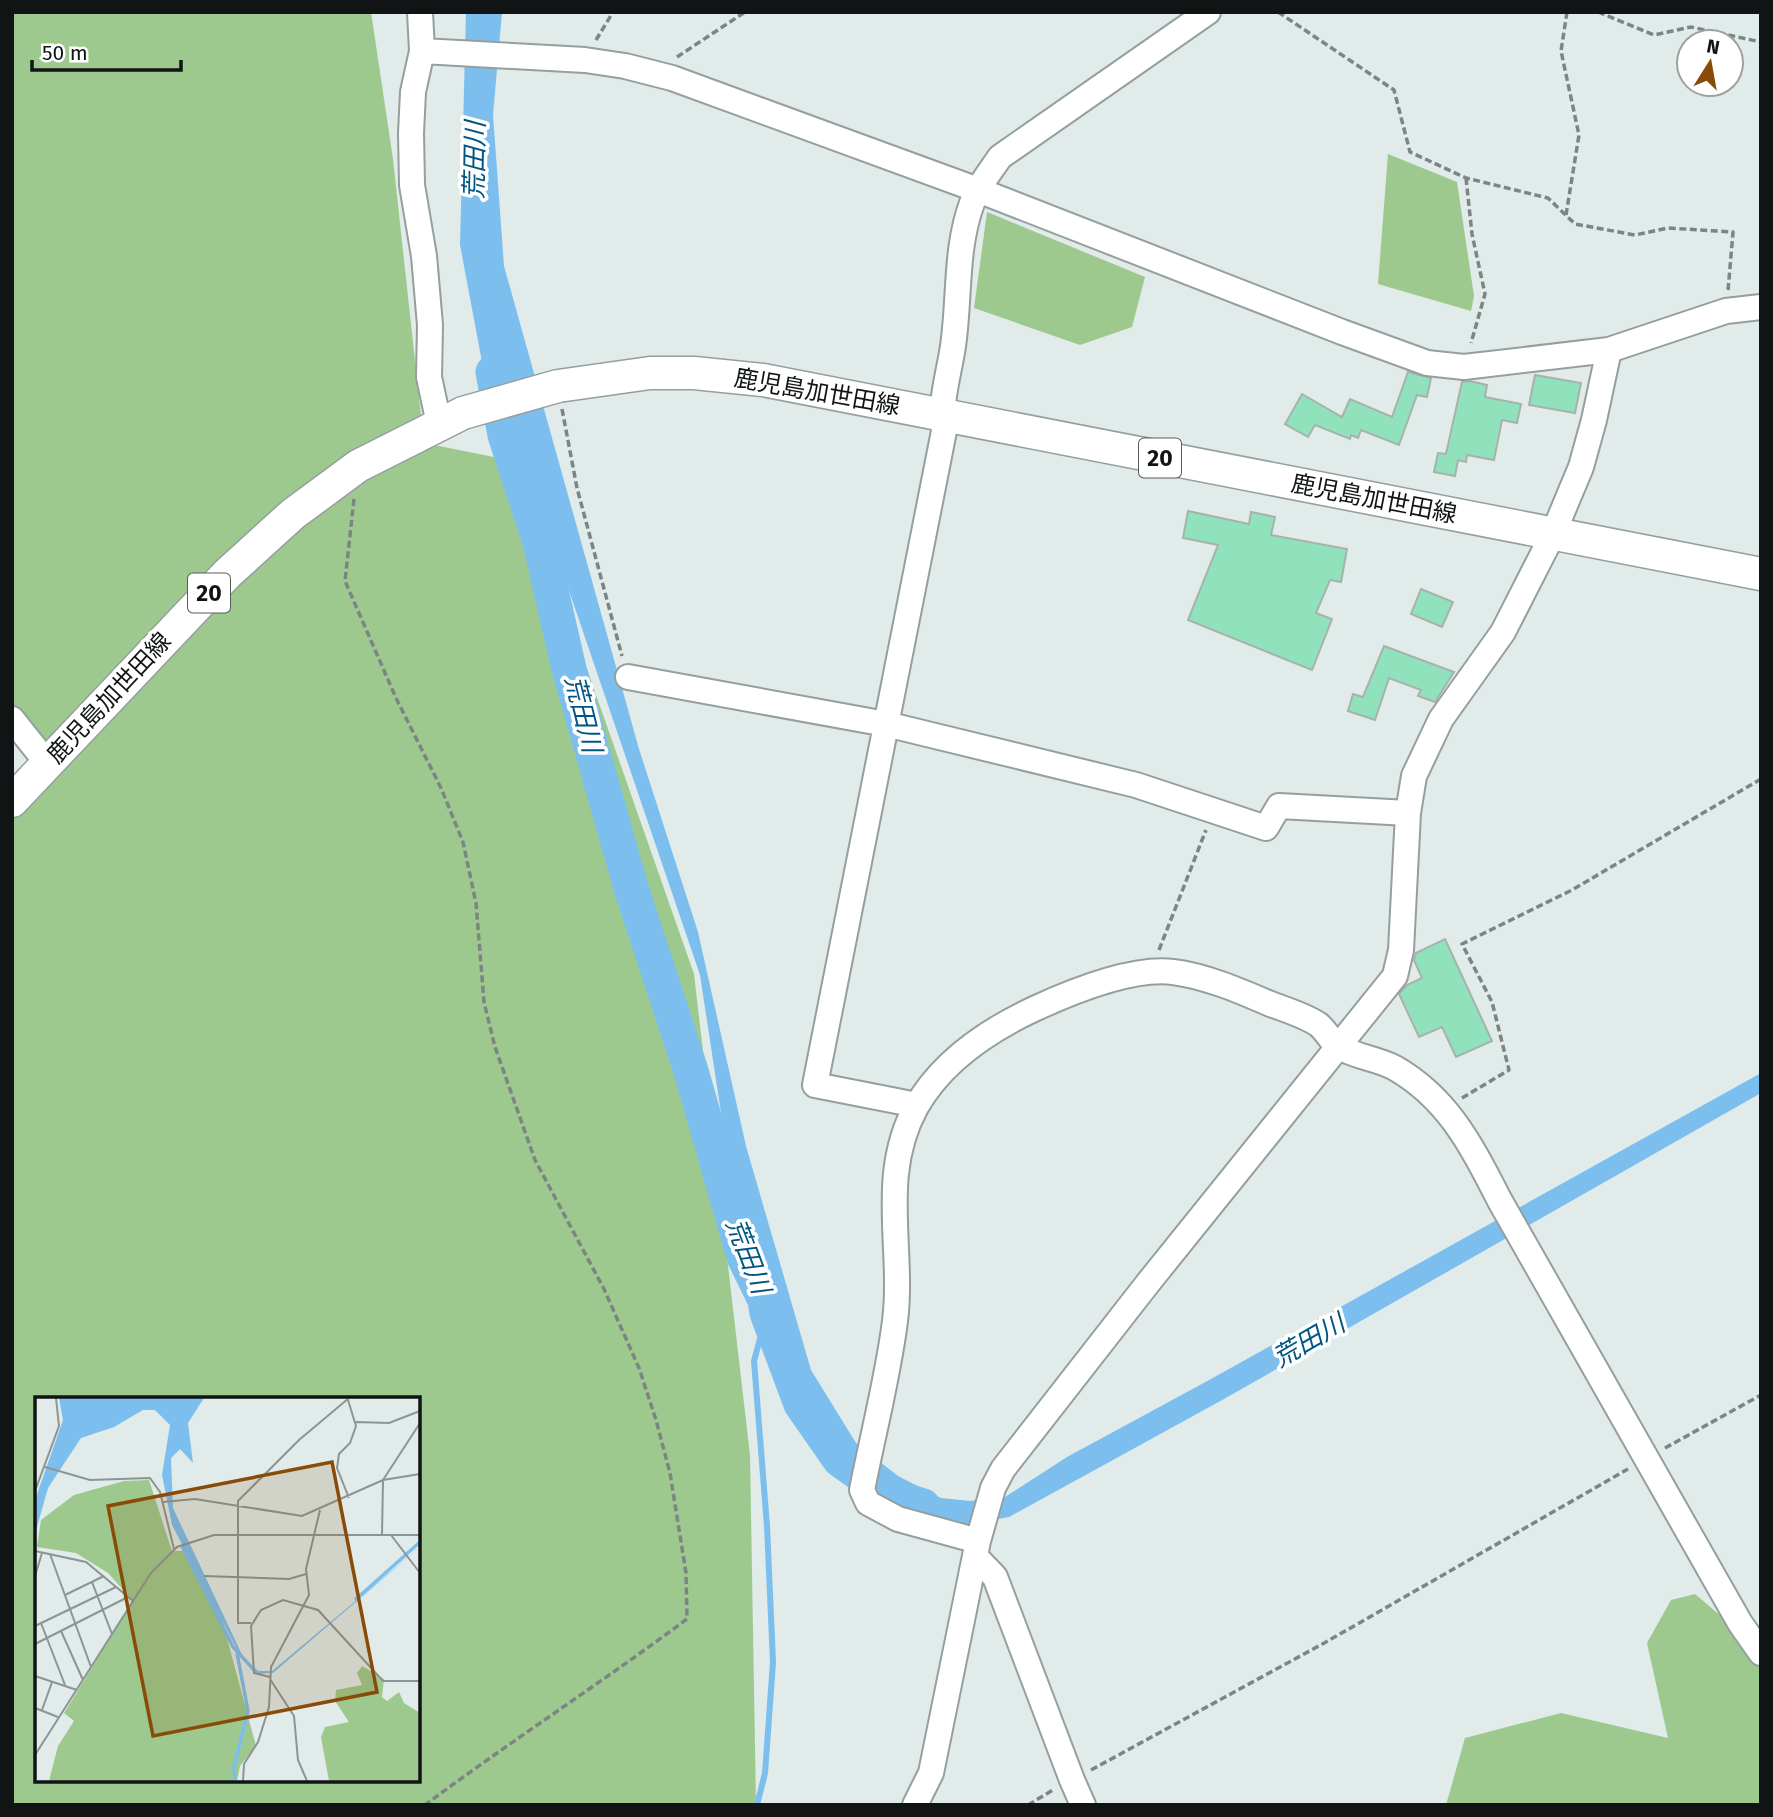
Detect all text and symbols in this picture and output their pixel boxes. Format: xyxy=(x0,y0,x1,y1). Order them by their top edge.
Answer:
scale bar xyxy=(32,28,180,72)
north arrow xyxy=(1675,28,1745,98)
text: N xyxy=(1705,34,1722,59)
text: 50 m xyxy=(42,40,88,66)
water label: 荒田川 xyxy=(459,118,491,199)
street label: 鹿児島加世田線 xyxy=(732,364,902,420)
road number: 20 xyxy=(1139,438,1181,478)
street label: 鹿児島加世田線 xyxy=(1289,469,1459,529)
road number: 20 xyxy=(188,573,230,612)
street label: 鹿児島加世田線 xyxy=(41,627,177,769)
water label: 荒田川 xyxy=(559,672,608,758)
water label: 荒田川 xyxy=(720,1214,778,1301)
water label: 荒田川 xyxy=(1267,1307,1353,1374)
inset map xyxy=(35,1397,420,1782)

